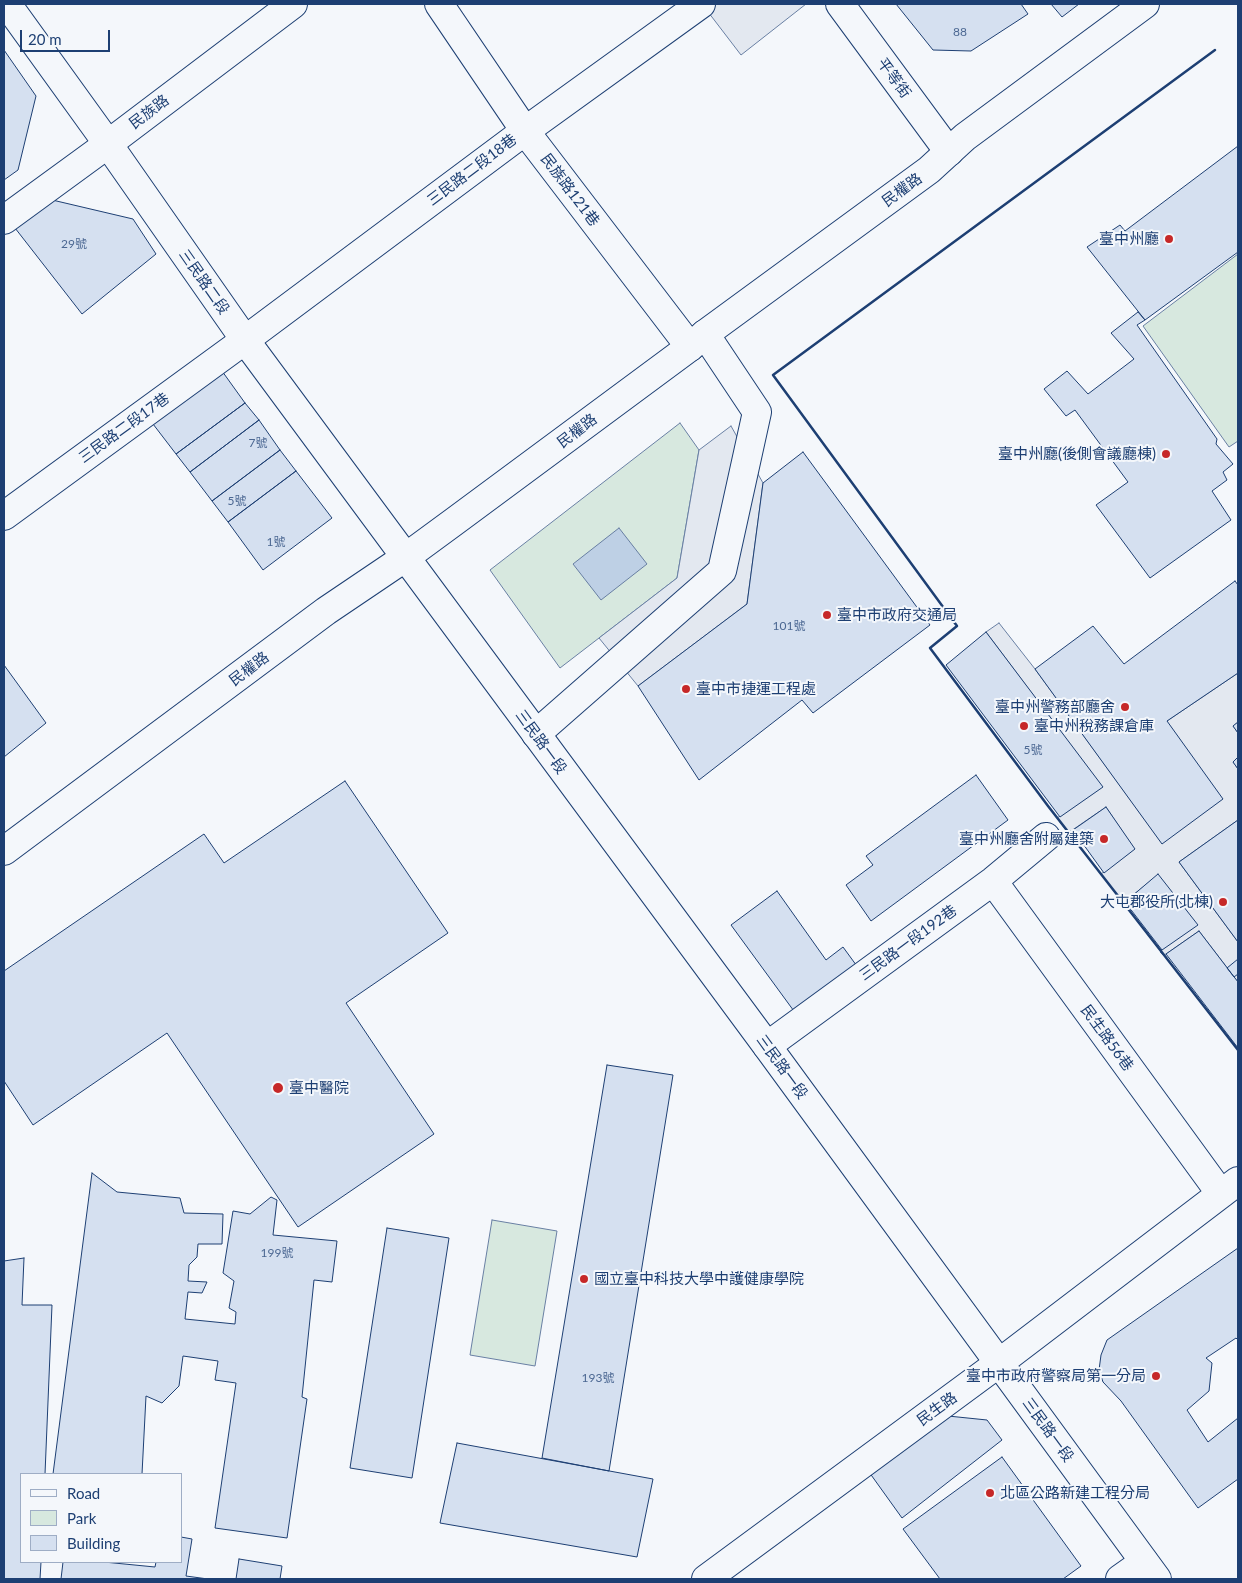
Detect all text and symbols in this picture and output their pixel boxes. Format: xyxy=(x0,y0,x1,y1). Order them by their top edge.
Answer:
scale bar xyxy=(22,20,112,52)
house number: 88 xyxy=(953,25,967,39)
text: 20 m xyxy=(28,30,62,48)
street label: 平等街 xyxy=(873,55,915,101)
street label: 民族路 xyxy=(126,91,172,133)
street label: 三民路二段18巷 xyxy=(424,130,520,210)
street label: 民族路121巷 xyxy=(537,150,603,230)
street label: 民權路 xyxy=(879,169,925,211)
place label: 臺中州廳 xyxy=(1099,230,1159,248)
marker: 臺中州廳 xyxy=(1163,233,1175,245)
house number: 29號 xyxy=(61,237,87,251)
street label: 三民路二段 xyxy=(175,246,233,318)
street label: 三民路二段17巷 xyxy=(75,389,173,467)
street label: 民權路 xyxy=(554,410,600,452)
house number: 7號 xyxy=(249,436,267,450)
place label: 臺中州廳(後側會議廳棟) xyxy=(998,445,1156,463)
marker: 臺中州廳(後側會議廳棟) xyxy=(1160,448,1172,460)
house number: 5號 xyxy=(228,494,246,508)
house number: 1號 xyxy=(267,535,285,549)
place label: 臺中市政府交通局 xyxy=(837,606,957,624)
marker: 臺中市政府交通局 xyxy=(821,609,833,621)
house number: 101號 xyxy=(773,619,805,633)
street label: 民權路 xyxy=(226,648,272,690)
place label: 臺中市捷運工程處 xyxy=(696,680,816,698)
marker: 臺中市捷運工程處 xyxy=(680,683,692,695)
place label: 臺中州警務部廳舍 xyxy=(995,698,1115,716)
marker: 臺中州警務部廳舍 xyxy=(1119,701,1131,713)
street label: 三民路一段 xyxy=(512,706,570,778)
place label: 臺中州稅務課倉庫 xyxy=(1034,717,1154,735)
marker: 臺中州稅務課倉庫 xyxy=(1018,720,1030,732)
house number: 5號 xyxy=(1024,743,1042,757)
place label: 臺中州廳舍附屬建築 xyxy=(959,830,1094,848)
marker: 臺中州廳舍附屬建築 xyxy=(1098,833,1110,845)
place label: 大屯郡役所(北棟) xyxy=(1100,893,1213,911)
marker: 大屯郡役所(北棟) xyxy=(1217,896,1229,908)
street label: 三民路一段192巷 xyxy=(856,902,960,984)
street label: 民生路56巷 xyxy=(1077,1001,1137,1075)
street label: 三民路一段 xyxy=(753,1031,811,1103)
place label: 臺中醫院 xyxy=(289,1079,349,1097)
marker: 臺中醫院 xyxy=(271,1081,285,1095)
house number: 199號 xyxy=(261,1246,293,1260)
place label: 國立臺中科技大學中護健康學院 xyxy=(594,1270,804,1288)
marker: 國立臺中科技大學中護健康學院 xyxy=(578,1273,590,1285)
place label: 臺中市政府警察局第一分局 xyxy=(966,1367,1146,1385)
marker: 臺中市政府警察局第一分局 xyxy=(1150,1370,1162,1382)
house number: 193號 xyxy=(582,1371,614,1385)
street label: 民生路 xyxy=(914,1388,960,1430)
street label: 三民路一段 xyxy=(1019,1394,1077,1466)
legend xyxy=(20,1473,182,1563)
text: Road xyxy=(67,1484,100,1502)
place label: 北區公路新建工程分局 xyxy=(1000,1484,1150,1502)
marker: 北區公路新建工程分局 xyxy=(984,1487,996,1499)
text: Park xyxy=(67,1509,96,1527)
text: Building xyxy=(67,1534,120,1552)

